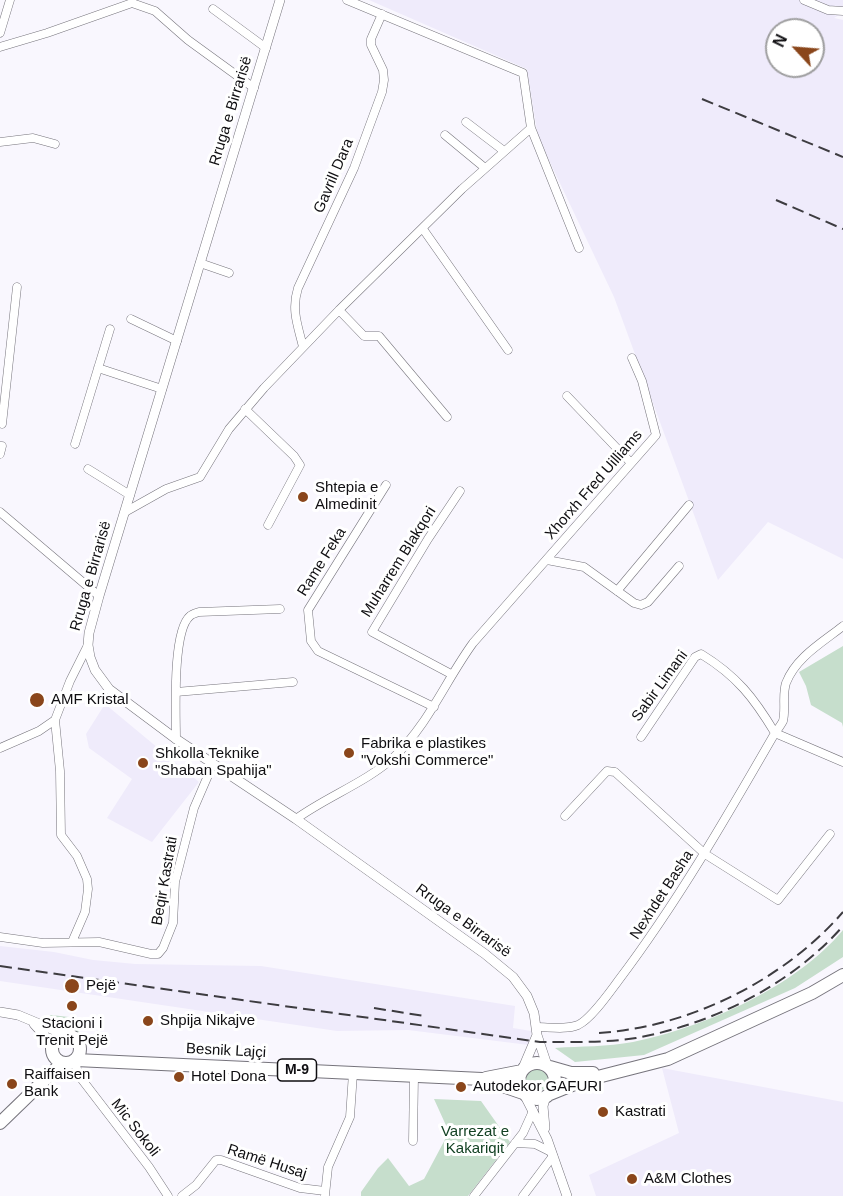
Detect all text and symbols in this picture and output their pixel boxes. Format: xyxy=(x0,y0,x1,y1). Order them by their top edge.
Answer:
north arrow xyxy=(765,18,825,78)
text: N xyxy=(770,32,790,50)
street label: Rruga e Birrarisë xyxy=(206,54,256,168)
street label: Gavrill Dara xyxy=(310,136,358,216)
street label: Xhorxh Fred Uilliams xyxy=(542,427,646,543)
place label: Shtepia e Almedinit xyxy=(315,479,378,514)
marker: Shtepia e Almedinit xyxy=(296,490,310,504)
street label: Muharrem Blakqori xyxy=(358,504,440,620)
street label: Rruga e Birrarisë xyxy=(67,519,115,633)
street label: Rame Feka xyxy=(294,524,350,600)
street label: Sabir Limani xyxy=(628,647,692,725)
marker: AMF Kristal xyxy=(28,691,46,709)
place label: AMF Kristal xyxy=(51,691,129,709)
place label: Fabrika e plastikes "Vokshi Commerce" xyxy=(361,735,493,770)
place label: Shkolla Teknike "Shaban Spahija" xyxy=(155,745,272,780)
marker: Fabrika e plastikes "Vokshi Commerce" xyxy=(342,746,356,760)
marker: Shkolla Teknike "Shaban Spahija" xyxy=(136,756,150,770)
street label: Beqir Kastrati xyxy=(148,835,182,927)
street label: Nexhdet Basha xyxy=(627,847,697,943)
street label: Rruga e Birrarisë xyxy=(412,880,514,962)
marker: Pejë xyxy=(63,977,81,995)
place label: Pejë xyxy=(86,977,116,995)
marker: Stacioni i Trenit Pejë xyxy=(65,999,79,1013)
place label: Shpija Nikajve xyxy=(160,1012,255,1030)
marker: Shpija Nikajve xyxy=(141,1014,155,1028)
place label: Stacioni i Trenit Pejë xyxy=(36,1015,108,1050)
street label: Besnik Lajçi xyxy=(186,1040,266,1062)
road number: M-9 xyxy=(278,1059,316,1081)
place label: Raiffaisen Bank xyxy=(24,1066,90,1101)
place label: Hotel Dona xyxy=(191,1068,266,1086)
marker: Hotel Dona xyxy=(172,1070,186,1084)
marker: Raiffaisen Bank xyxy=(5,1077,19,1091)
place label: Autodekor GAFURI xyxy=(473,1078,602,1096)
marker: Autodekor GAFURI xyxy=(454,1080,468,1094)
street label: Mic Sokoli xyxy=(107,1096,163,1160)
place label: Kastrati xyxy=(615,1103,666,1121)
marker: Kastrati xyxy=(596,1105,610,1119)
park label: Varrezat e Kakariqit xyxy=(441,1123,509,1158)
street label: Ramë Husaj xyxy=(225,1141,309,1183)
place label: A&M Clothes xyxy=(644,1170,732,1188)
marker: A&M Clothes xyxy=(625,1172,639,1186)

